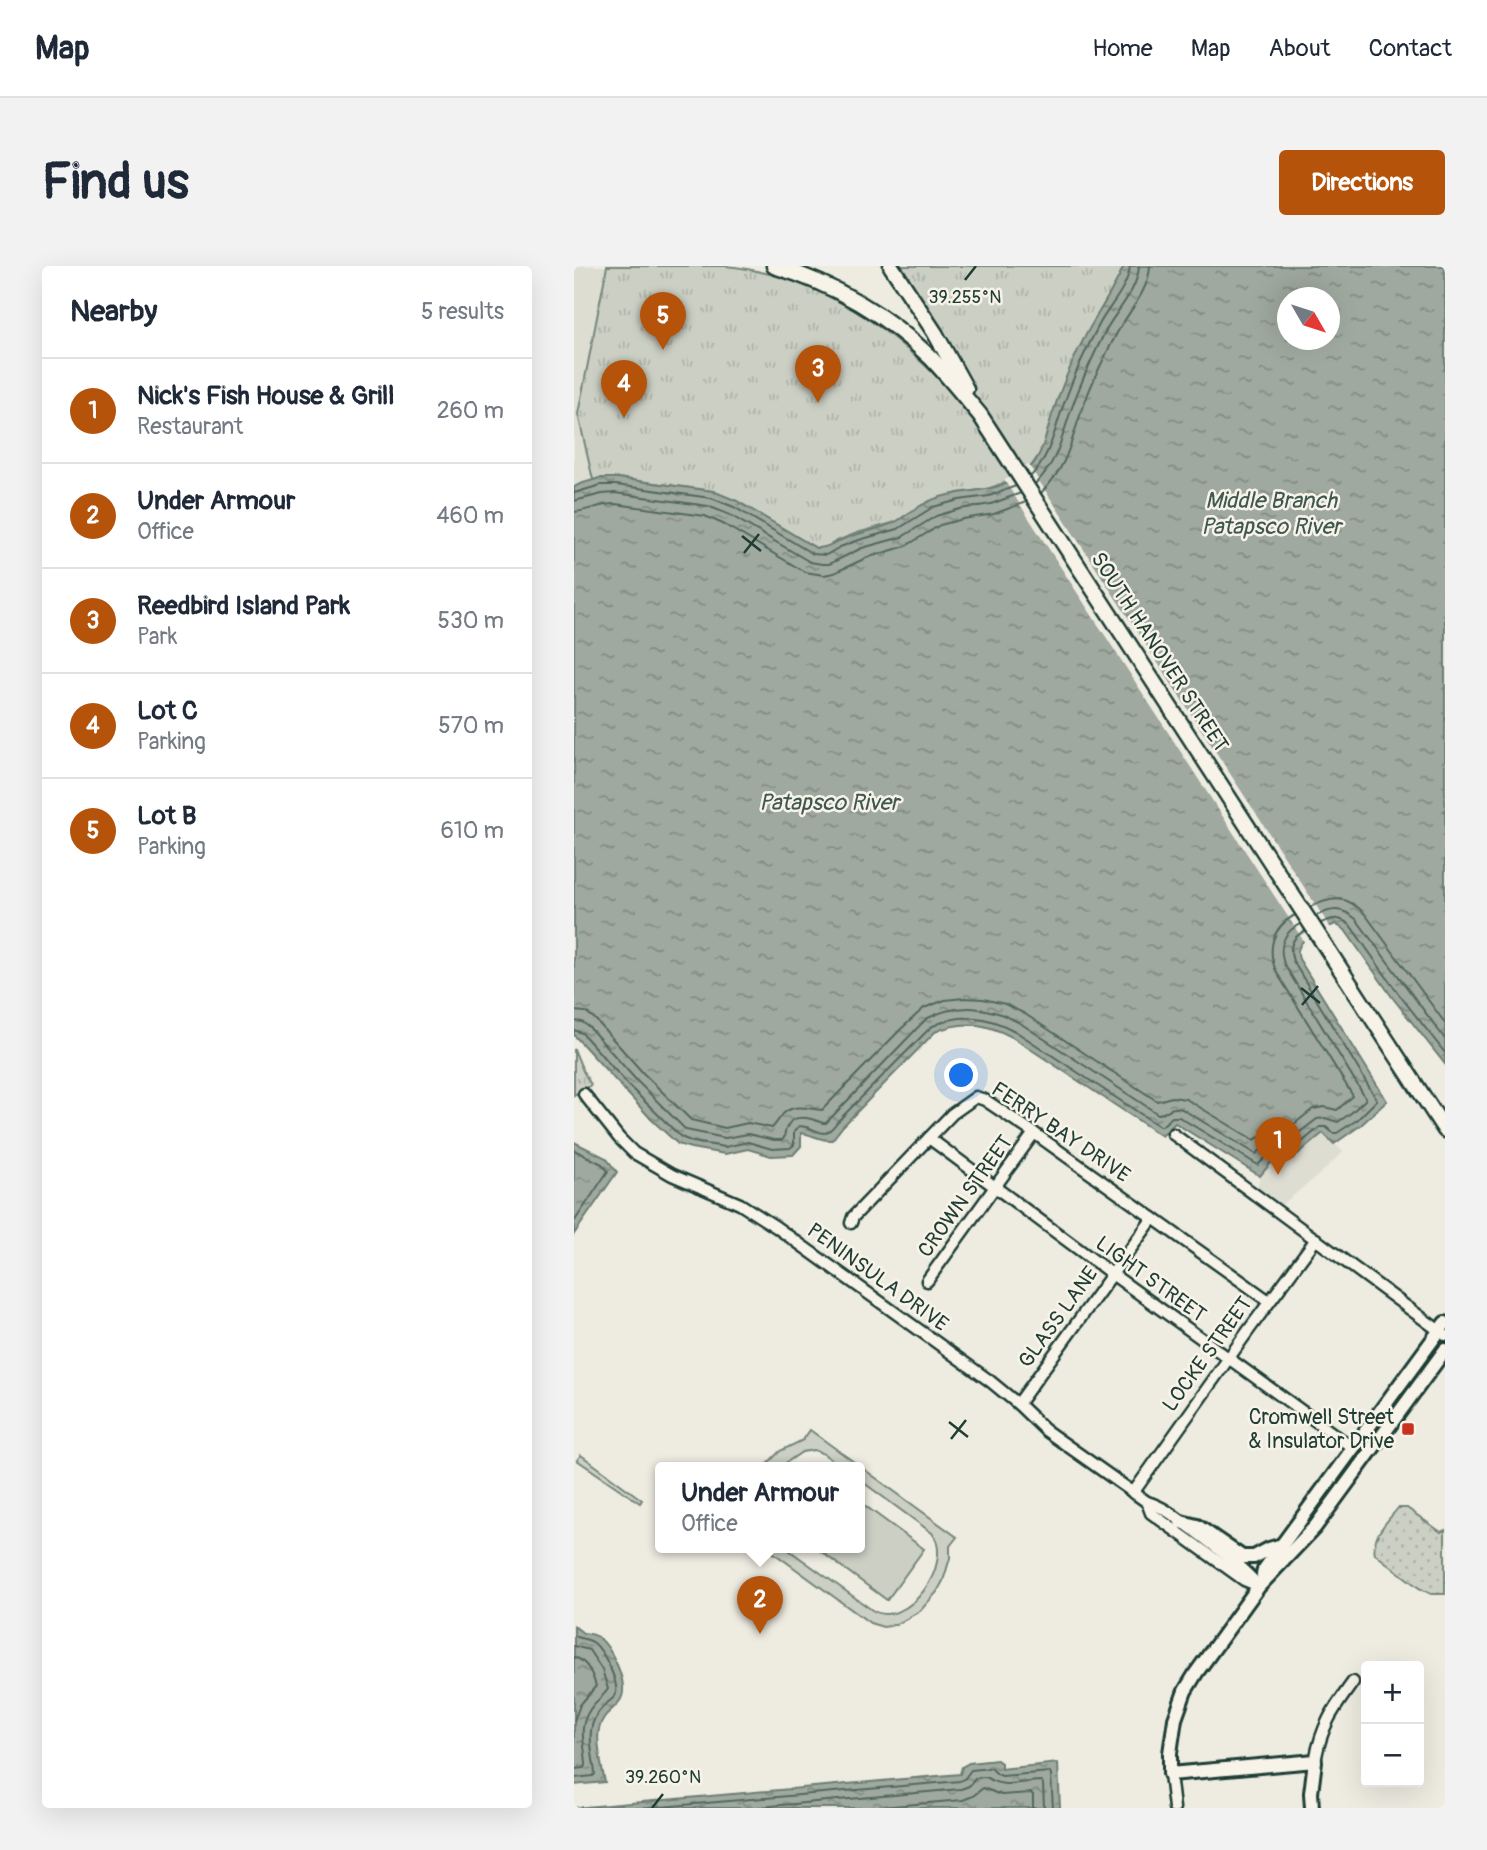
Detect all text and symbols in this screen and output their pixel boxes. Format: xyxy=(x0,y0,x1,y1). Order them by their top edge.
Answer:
text: Map xyxy=(35,28,90,69)
text: Home xyxy=(1092,34,1153,63)
text: Map xyxy=(1191,34,1231,63)
text: About xyxy=(1269,34,1331,63)
text: Contact xyxy=(1369,34,1452,63)
button: Directions xyxy=(1279,150,1445,215)
text: Find us xyxy=(42,152,189,213)
text: 39.255°N xyxy=(929,286,1001,309)
north arrow xyxy=(1277,287,1340,350)
pin: 5 xyxy=(640,292,686,350)
text: Nearby xyxy=(70,293,157,330)
text: 5 results xyxy=(421,297,504,326)
pin: 3 xyxy=(795,345,841,403)
pin: 4 xyxy=(601,360,647,418)
text: Nick's Fish House & Grill xyxy=(137,380,394,412)
text: 1 xyxy=(89,396,98,425)
text: 260 m xyxy=(437,396,504,425)
text: Restaurant xyxy=(137,412,243,441)
text: Under Armour xyxy=(137,485,295,517)
water label: Middle Branch Patapsco River xyxy=(1201,486,1344,541)
text: 2 xyxy=(87,501,99,530)
text: 460 m xyxy=(436,501,504,530)
text: Office xyxy=(137,517,194,546)
street label: SOUTH HANOVER STREET xyxy=(1085,547,1235,758)
text: Reedbird Island Park xyxy=(137,590,350,622)
text: 3 xyxy=(87,606,99,635)
text: 530 m xyxy=(438,606,504,635)
text: Park xyxy=(137,622,177,651)
text: Lot C xyxy=(137,695,198,727)
text: 4 xyxy=(86,711,100,740)
text: 570 m xyxy=(438,711,504,740)
text: Parking xyxy=(137,727,206,756)
water label: Patapsco River xyxy=(759,788,902,817)
text: Lot B xyxy=(137,800,196,832)
text: 5 xyxy=(87,816,99,845)
text: 610 m xyxy=(440,816,504,845)
text: Parking xyxy=(137,832,206,861)
your location xyxy=(944,1058,978,1092)
street label: FERRY BAY DRIVE xyxy=(986,1076,1135,1189)
pin: 1 xyxy=(1255,1117,1301,1175)
street label: CROWN STREET xyxy=(912,1130,1019,1263)
street label: PENINSULA DRIVE xyxy=(802,1217,954,1338)
street label: LIGHT STREET xyxy=(1090,1230,1212,1329)
street label: GLASS LANE xyxy=(1013,1261,1104,1373)
street label: LOCKE STREET xyxy=(1157,1291,1258,1417)
place label: Cromwell Street & Insulator Drive xyxy=(1249,1404,1395,1455)
marker: Cromwell Street & Insulator Drive xyxy=(1400,1421,1416,1437)
popup xyxy=(655,1462,865,1553)
text: Under Armour xyxy=(681,1477,839,1509)
text: Office xyxy=(681,1509,738,1538)
pin: 2 xyxy=(737,1576,783,1634)
map controls xyxy=(1361,1661,1424,1787)
button: + xyxy=(1361,1661,1424,1724)
button: − xyxy=(1361,1724,1424,1787)
text: 39.260°N xyxy=(625,1766,701,1789)

